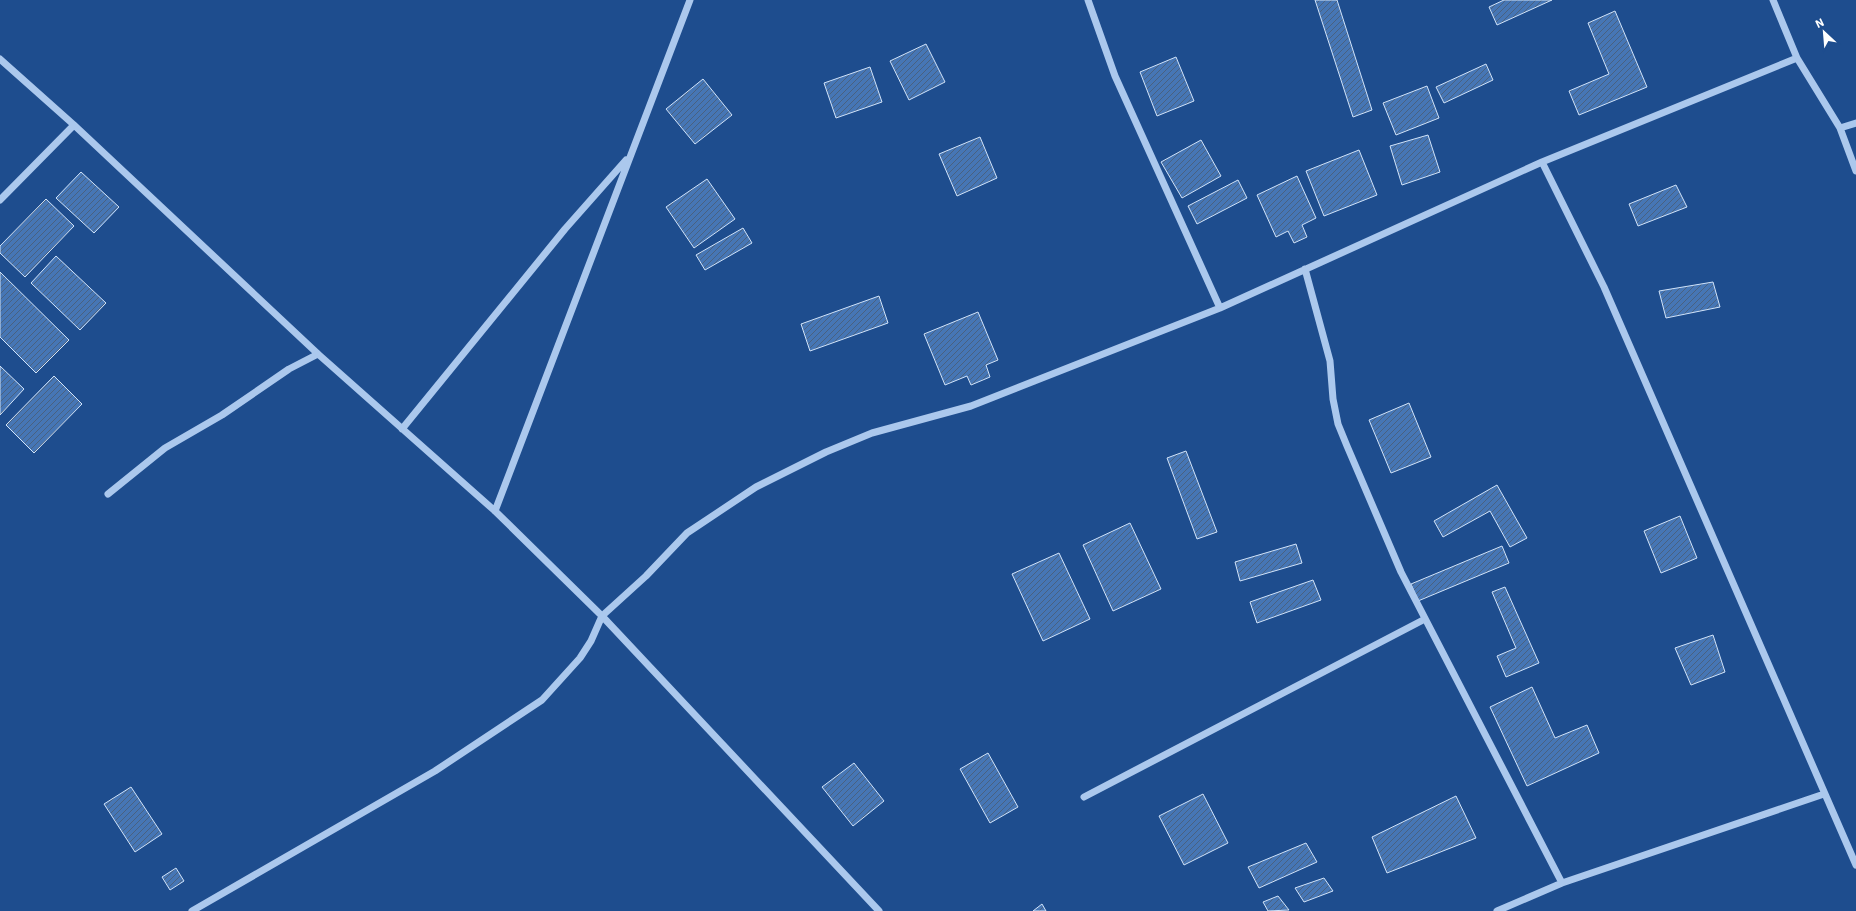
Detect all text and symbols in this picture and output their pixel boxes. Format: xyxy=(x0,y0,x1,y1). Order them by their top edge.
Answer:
north arrow xyxy=(1804,12,1844,52)
text: N xyxy=(1813,15,1826,31)

